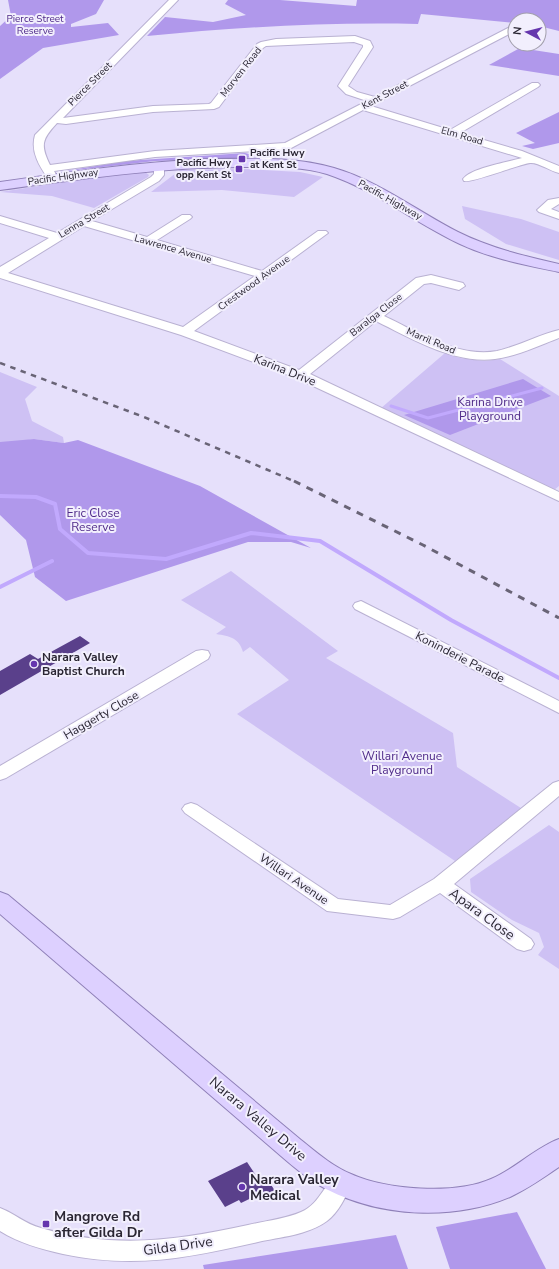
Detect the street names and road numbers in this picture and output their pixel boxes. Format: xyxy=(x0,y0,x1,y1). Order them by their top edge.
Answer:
street label: Morven Road xyxy=(217,44,265,100)
street label: Pierce Street xyxy=(65,58,116,109)
street label: Kent Street xyxy=(359,77,411,113)
street label: Elm Road xyxy=(439,123,485,149)
street label: Pacific Highway xyxy=(27,165,100,189)
street label: Pacific Highway xyxy=(355,177,425,224)
street label: Lenna Street xyxy=(56,200,113,242)
street label: Lawrence Avenue xyxy=(133,231,213,267)
street label: Crestwood Avenue xyxy=(215,252,293,314)
street label: Baralga Close xyxy=(347,290,405,340)
street label: Marril Road xyxy=(404,324,458,358)
street label: Karina Drive xyxy=(252,350,318,390)
street label: Koninderie Parade xyxy=(413,628,507,686)
street label: Haggerty Close xyxy=(60,687,142,743)
street label: Willari Avenue xyxy=(256,850,332,908)
street label: Apara Close xyxy=(445,884,519,944)
street label: Narara Valley Drive xyxy=(205,1073,311,1165)
street label: Gilda Drive xyxy=(142,1232,214,1260)

